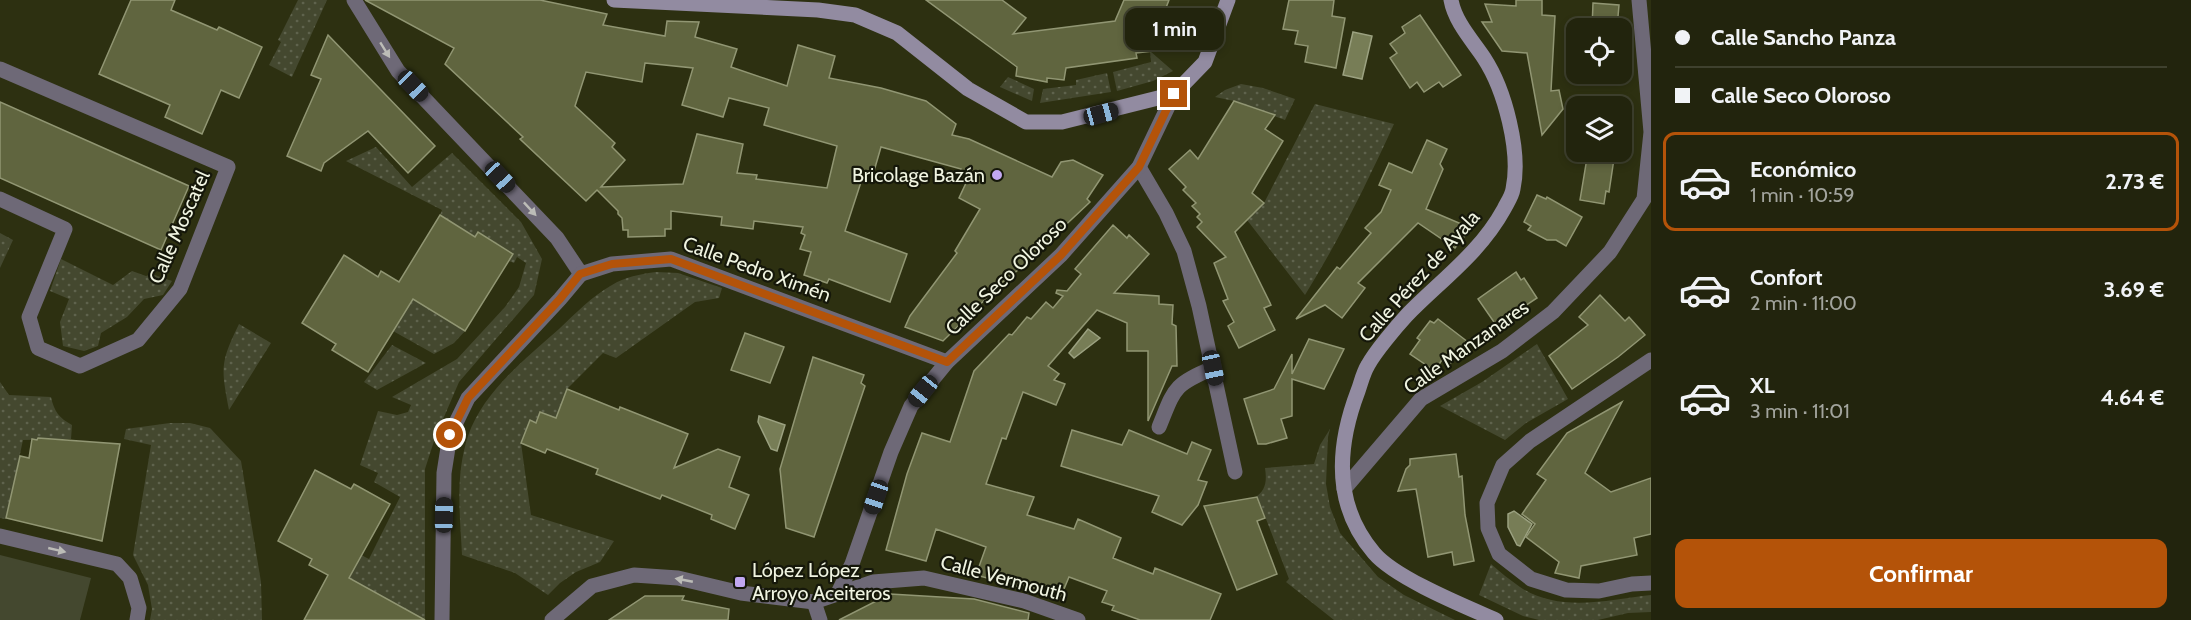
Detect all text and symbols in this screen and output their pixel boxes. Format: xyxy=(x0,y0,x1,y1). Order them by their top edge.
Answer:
callout: 1 min xyxy=(1124,7,1224,49)
text: 1 min xyxy=(1152,17,1197,41)
map controls xyxy=(1566,18,1632,162)
button: locate xyxy=(1566,18,1632,84)
text: Calle Sancho Panza xyxy=(1711,24,1896,51)
one-way arrow xyxy=(379,41,391,57)
car xyxy=(394,67,432,105)
route end xyxy=(1160,80,1187,107)
text: Calle Seco Oloroso xyxy=(1711,82,1891,109)
button: layers xyxy=(1566,96,1632,162)
car xyxy=(1081,101,1121,127)
icon: car xyxy=(1678,155,1732,209)
text: Económico xyxy=(1750,156,1856,183)
car xyxy=(481,158,519,196)
place label: Bricolage Bazán xyxy=(852,163,985,187)
street label: Calle Moscatel xyxy=(143,166,215,287)
marker: Bricolage Bazán xyxy=(990,168,1004,182)
text: 2.73 € xyxy=(2105,168,2164,195)
text: 1 min · 10:59 xyxy=(1750,183,1855,207)
one-way arrow xyxy=(523,201,536,216)
street label: Calle Pérez de Ayala xyxy=(1354,205,1485,347)
street label: Calle Seco Oloroso xyxy=(940,212,1072,340)
street label: Calle Pedro Ximén xyxy=(680,231,834,307)
icon: car xyxy=(1678,263,1732,317)
text: Confort xyxy=(1750,264,1823,291)
text: 3.69 € xyxy=(2103,276,2164,303)
text: 2 min · 11:00 xyxy=(1750,291,1857,315)
street label: Calle Manzanares xyxy=(1399,295,1533,399)
car xyxy=(1200,349,1226,387)
car xyxy=(905,371,941,411)
icon: car xyxy=(1678,371,1732,425)
text: XL xyxy=(1750,372,1775,399)
text: 4.64 € xyxy=(2100,384,2164,411)
text: 3 min · 11:01 xyxy=(1750,399,1850,423)
route start xyxy=(436,421,463,448)
car xyxy=(862,477,890,517)
car xyxy=(435,497,453,533)
button: Confirmar xyxy=(1675,539,2167,608)
one-way arrow xyxy=(48,545,66,555)
street label: Calle Vermouth xyxy=(938,550,1070,606)
place label: López López - Arroyo Aceiteros xyxy=(752,558,891,605)
one-way arrow xyxy=(674,575,693,584)
marker: López López - Arroyo Aceiteros xyxy=(733,575,747,589)

